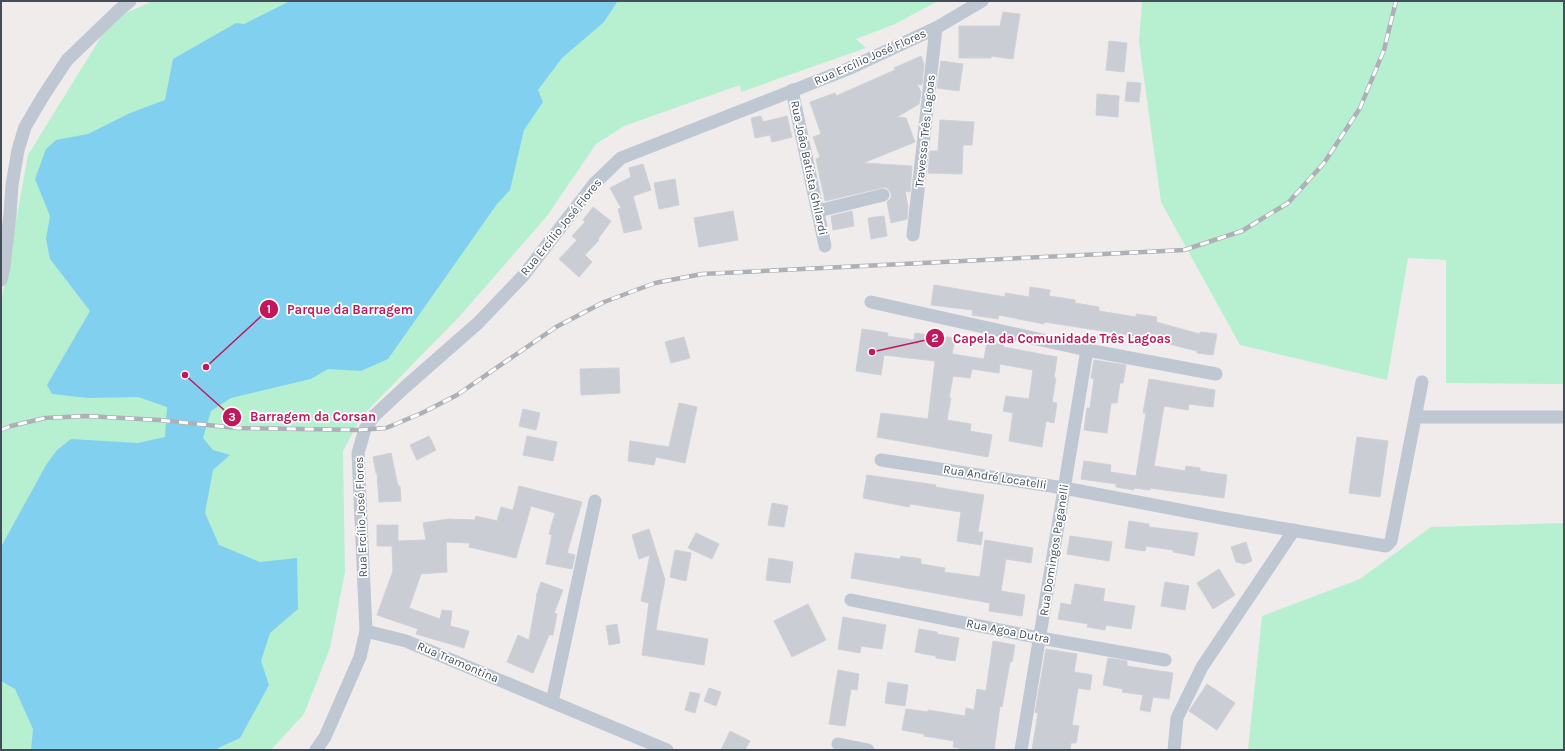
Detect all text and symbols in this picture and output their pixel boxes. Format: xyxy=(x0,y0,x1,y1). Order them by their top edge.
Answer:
street label: Rua Ercílio José Flores xyxy=(812,26,928,88)
street label: Travessa Três Lagoas xyxy=(912,74,938,188)
street label: Rua João Batista Ghilardi xyxy=(788,99,830,237)
street label: Rua Ercílio José Flores xyxy=(517,176,605,278)
callout: Parque da Barragem xyxy=(259,297,421,322)
text: 1 xyxy=(267,302,271,316)
text: Parque da Barragem xyxy=(287,302,413,318)
callout: Capela da Comunidade Três Lagoas xyxy=(925,326,1179,351)
text: 2 xyxy=(931,331,939,345)
text: Capela da Comunidade Três Lagoas xyxy=(953,331,1171,346)
callout: Barragem da Corsan xyxy=(222,404,384,429)
text: Barragem da Corsan xyxy=(250,409,376,424)
text: 3 xyxy=(228,410,236,424)
street label: Rua Ercílio José Flores xyxy=(352,456,370,578)
street label: Rua André Locatelli xyxy=(942,462,1048,492)
street label: Rua Domingos Paganelli xyxy=(1037,483,1071,617)
street label: Rua Agoa Dutra xyxy=(965,616,1051,646)
street label: Rua Tramontina xyxy=(415,639,501,685)

